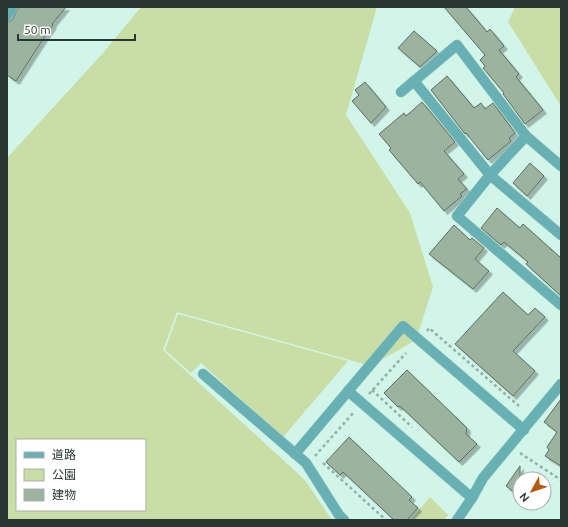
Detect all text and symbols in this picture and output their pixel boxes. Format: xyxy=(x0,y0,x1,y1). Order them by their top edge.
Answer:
scale bar xyxy=(18,16,135,42)
text: 50 m xyxy=(24,23,51,36)
legend xyxy=(16,439,146,511)
text: 道路 xyxy=(52,448,76,461)
text: 公園 xyxy=(52,468,76,481)
north arrow xyxy=(512,471,552,511)
text: 建物 xyxy=(52,488,76,501)
text: N xyxy=(517,490,532,504)

